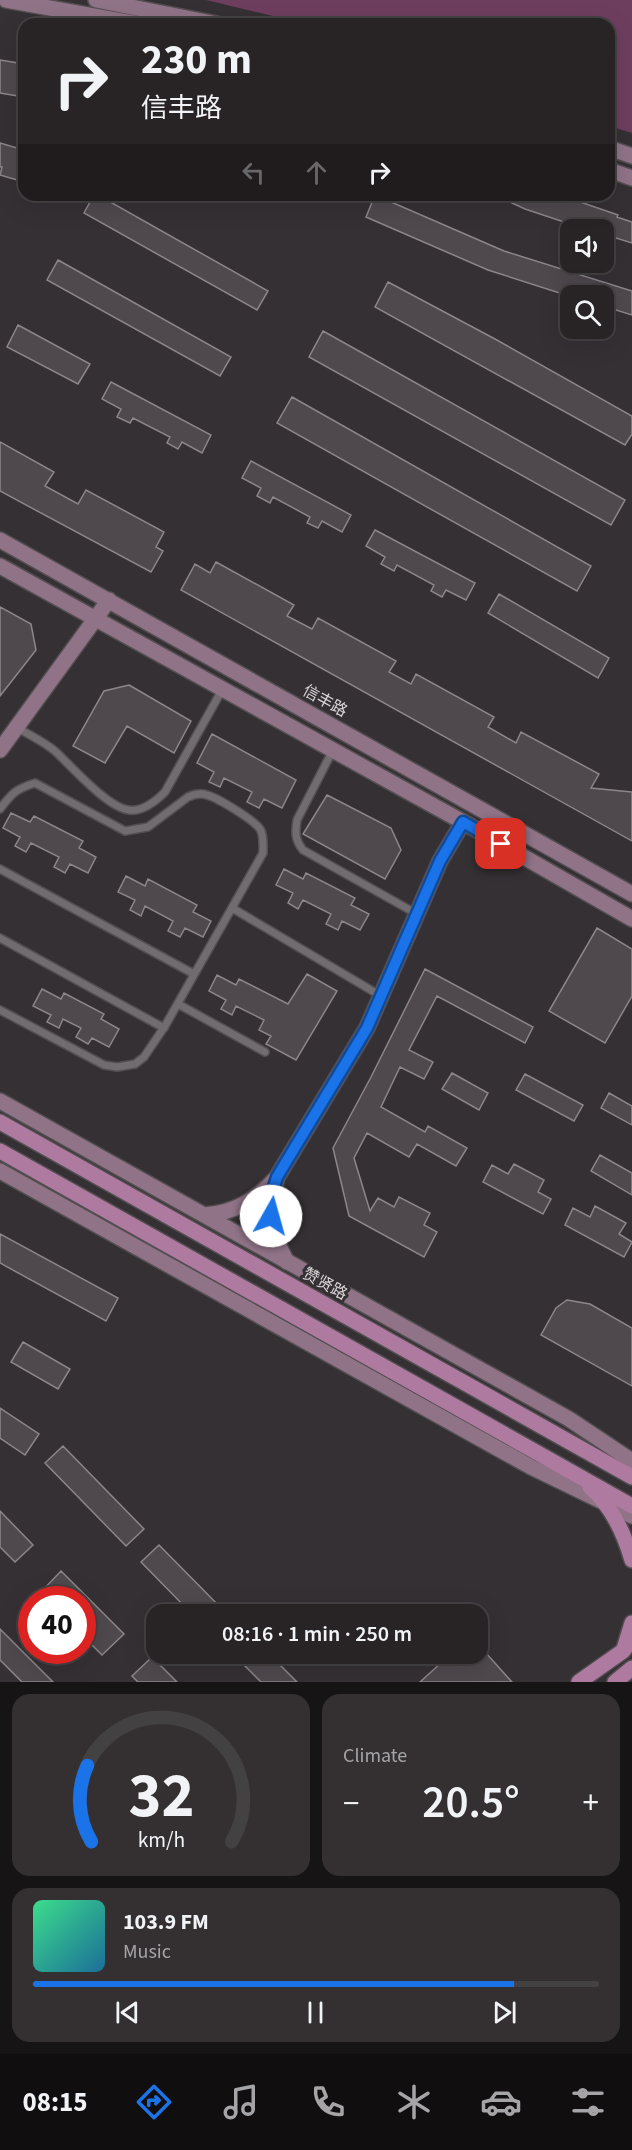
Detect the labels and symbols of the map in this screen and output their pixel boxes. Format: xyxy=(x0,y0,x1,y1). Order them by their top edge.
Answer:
street label: 信丰路 xyxy=(299,680,351,722)
pin xyxy=(475,818,526,869)
position arrow xyxy=(239,1184,303,1248)
street label: 赞贤路 xyxy=(299,1263,351,1305)
speed limit sign: 40 xyxy=(18,1586,96,1664)

